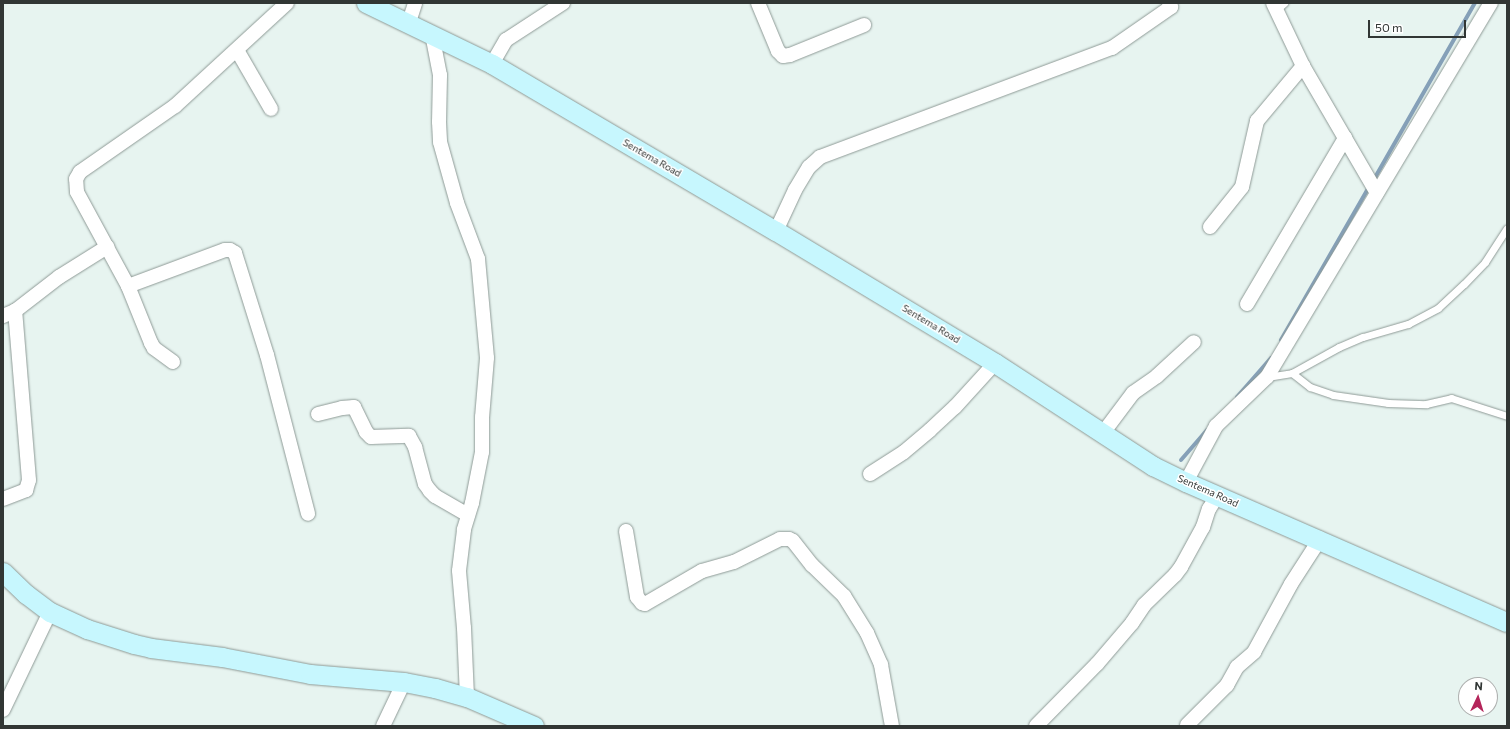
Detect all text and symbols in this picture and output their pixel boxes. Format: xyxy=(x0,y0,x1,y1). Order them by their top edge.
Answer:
scale bar xyxy=(1370,12,1468,38)
text: 50 m xyxy=(1375,20,1403,34)
street label: Sentema Road xyxy=(621,136,683,180)
street label: Sentema Road xyxy=(900,302,962,346)
street label: Sentema Road xyxy=(1176,472,1240,510)
north arrow xyxy=(1458,677,1498,717)
text: N xyxy=(1474,679,1483,692)

